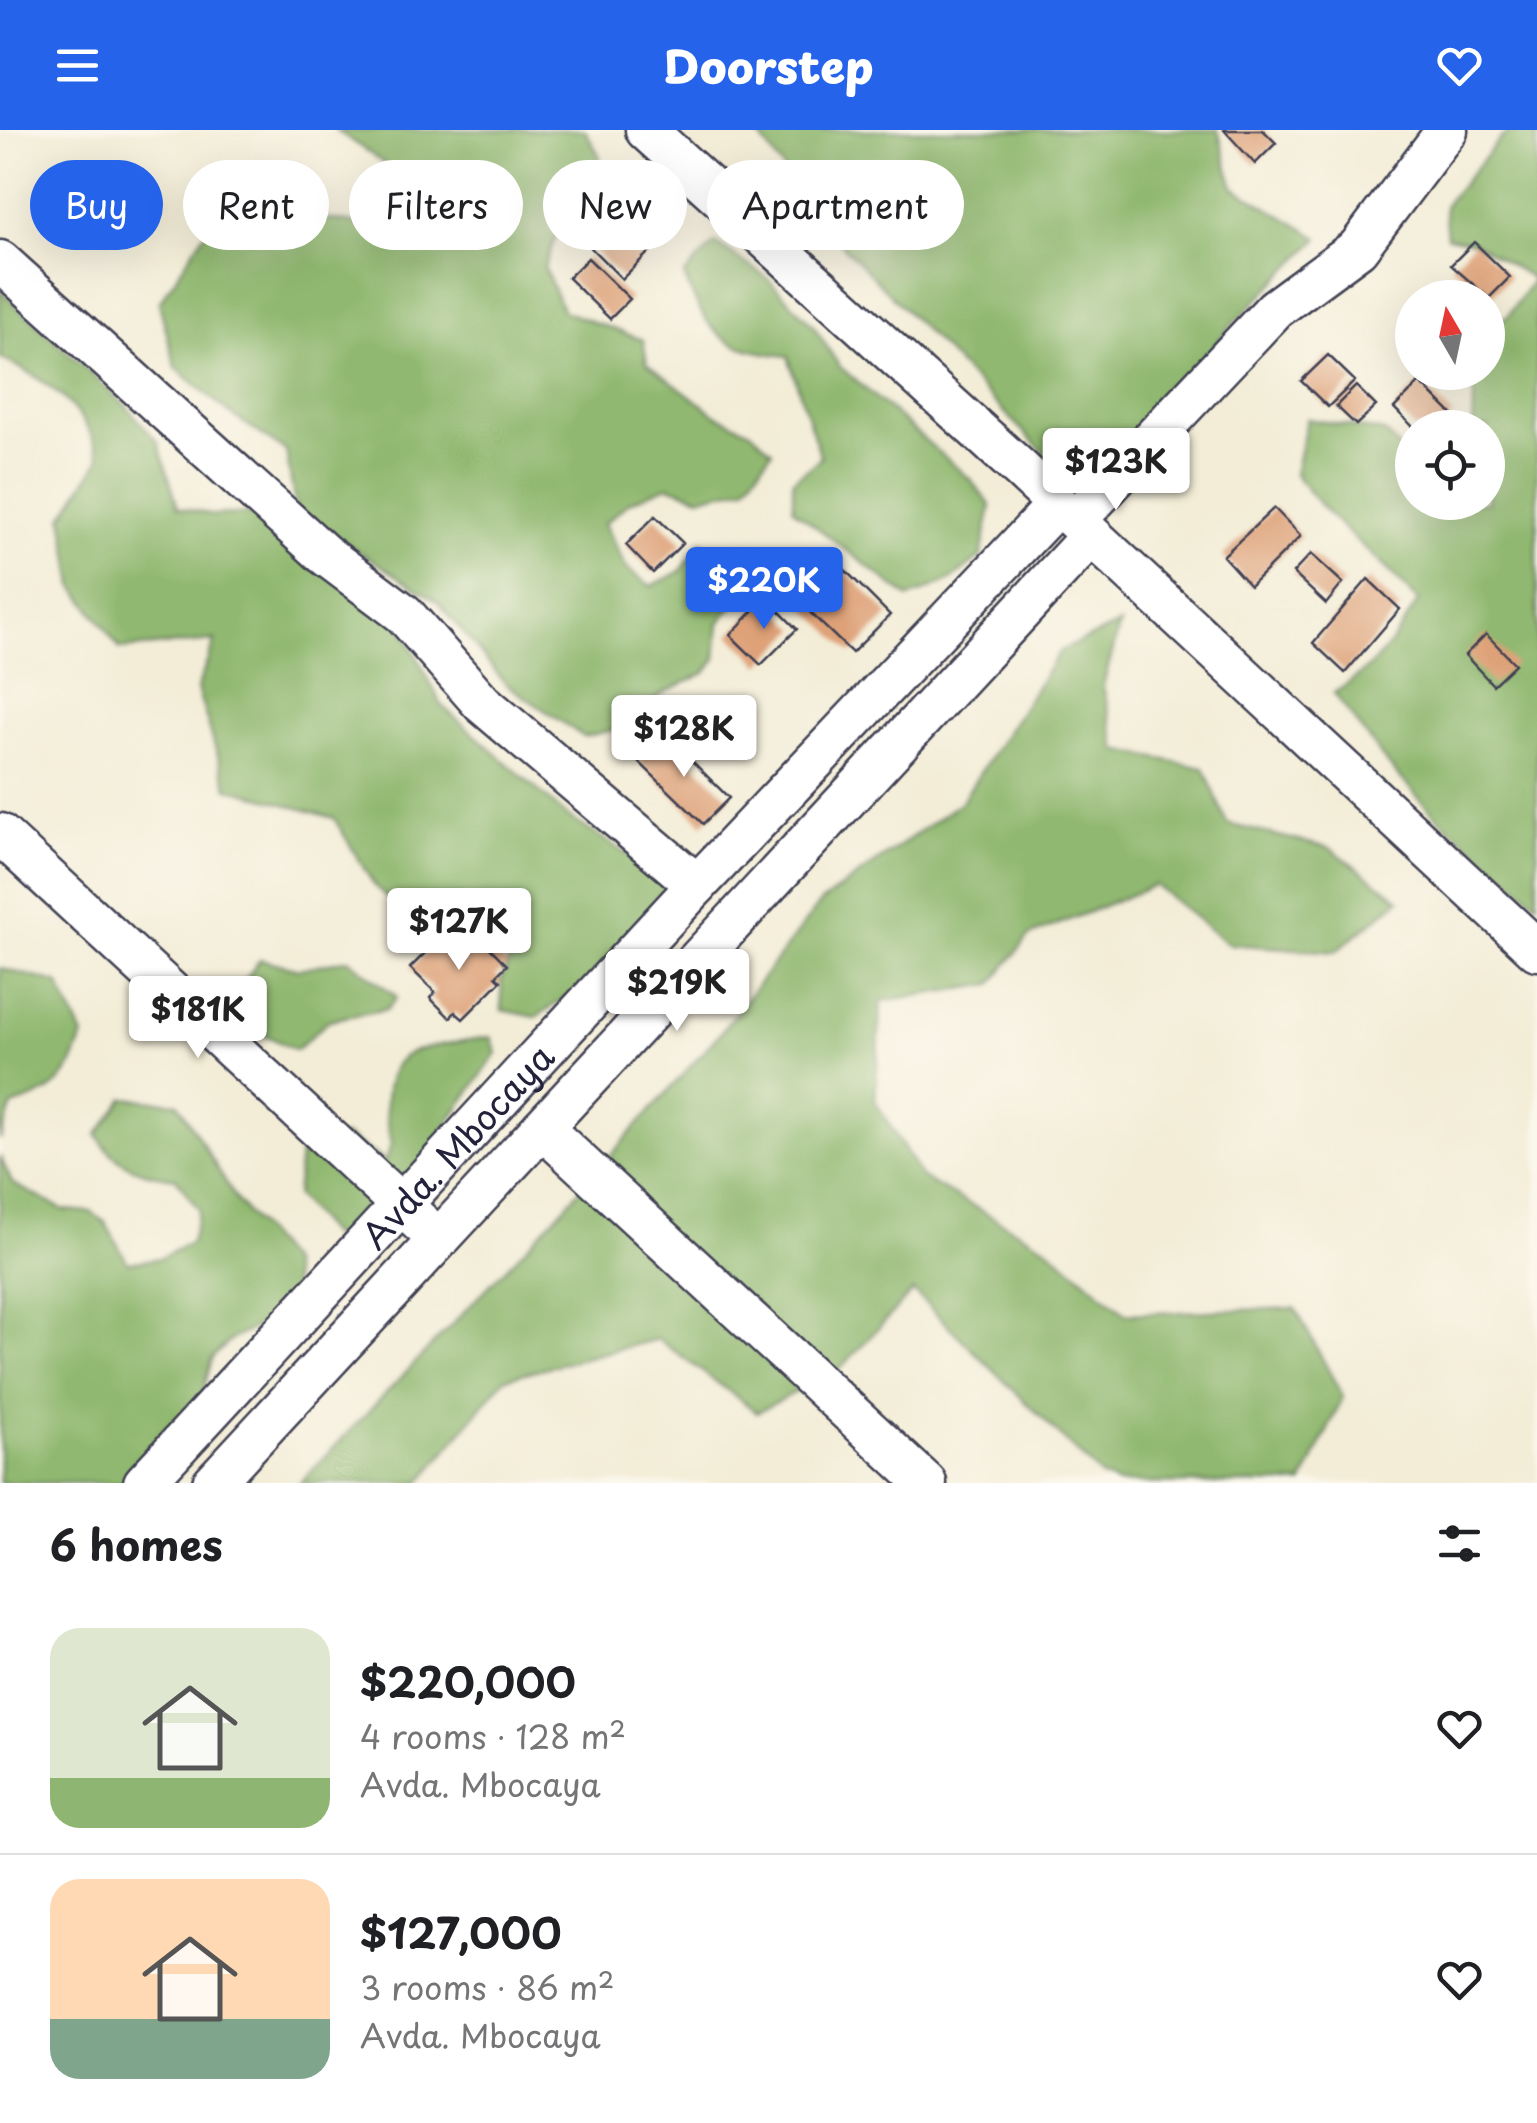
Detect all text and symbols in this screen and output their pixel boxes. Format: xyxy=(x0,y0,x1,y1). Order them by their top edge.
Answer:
text: Doorstep xyxy=(663,31,874,99)
icon: menu xyxy=(50,38,105,93)
icon: heart xyxy=(1432,38,1487,93)
chip: Buy xyxy=(30,160,163,250)
chip: Rent xyxy=(183,160,329,250)
chip: Filters xyxy=(349,160,523,250)
chip: New xyxy=(543,160,687,250)
chip: Apartment xyxy=(707,160,964,250)
north arrow xyxy=(1395,280,1505,390)
map controls xyxy=(1395,280,1505,520)
button: locate xyxy=(1395,410,1505,520)
pin: $123K xyxy=(1046,428,1186,513)
text: $123K xyxy=(1065,436,1167,484)
pin: $220K xyxy=(694,547,834,632)
text: $220K xyxy=(708,555,820,603)
pin: $128K xyxy=(614,695,754,780)
text: $128K xyxy=(633,703,735,751)
pin: $127K xyxy=(389,888,529,973)
text: $127K xyxy=(409,896,509,944)
pin: $219K xyxy=(607,949,747,1034)
text: $219K xyxy=(627,957,727,1005)
pin: $181K xyxy=(128,976,268,1061)
text: $181K xyxy=(151,984,245,1032)
street label: Avda. Mbocaya xyxy=(347,1031,565,1260)
text: 6 homes xyxy=(50,1512,223,1575)
icon: filters xyxy=(1432,1516,1487,1571)
text: $220,000 xyxy=(360,1649,576,1712)
icon: home xyxy=(130,1668,250,1788)
icon: heart xyxy=(1432,1701,1487,1756)
text: 4 rooms · 128 m² xyxy=(360,1712,626,1760)
text: Avda. Mbocaya xyxy=(360,1760,601,1808)
text: $127,000 xyxy=(360,1900,561,1963)
icon: home xyxy=(130,1919,250,2039)
icon: heart xyxy=(1432,1952,1487,2007)
text: 3 rooms · 86 m² xyxy=(360,1963,615,2011)
text: Avda. Mbocaya xyxy=(360,2011,601,2059)

